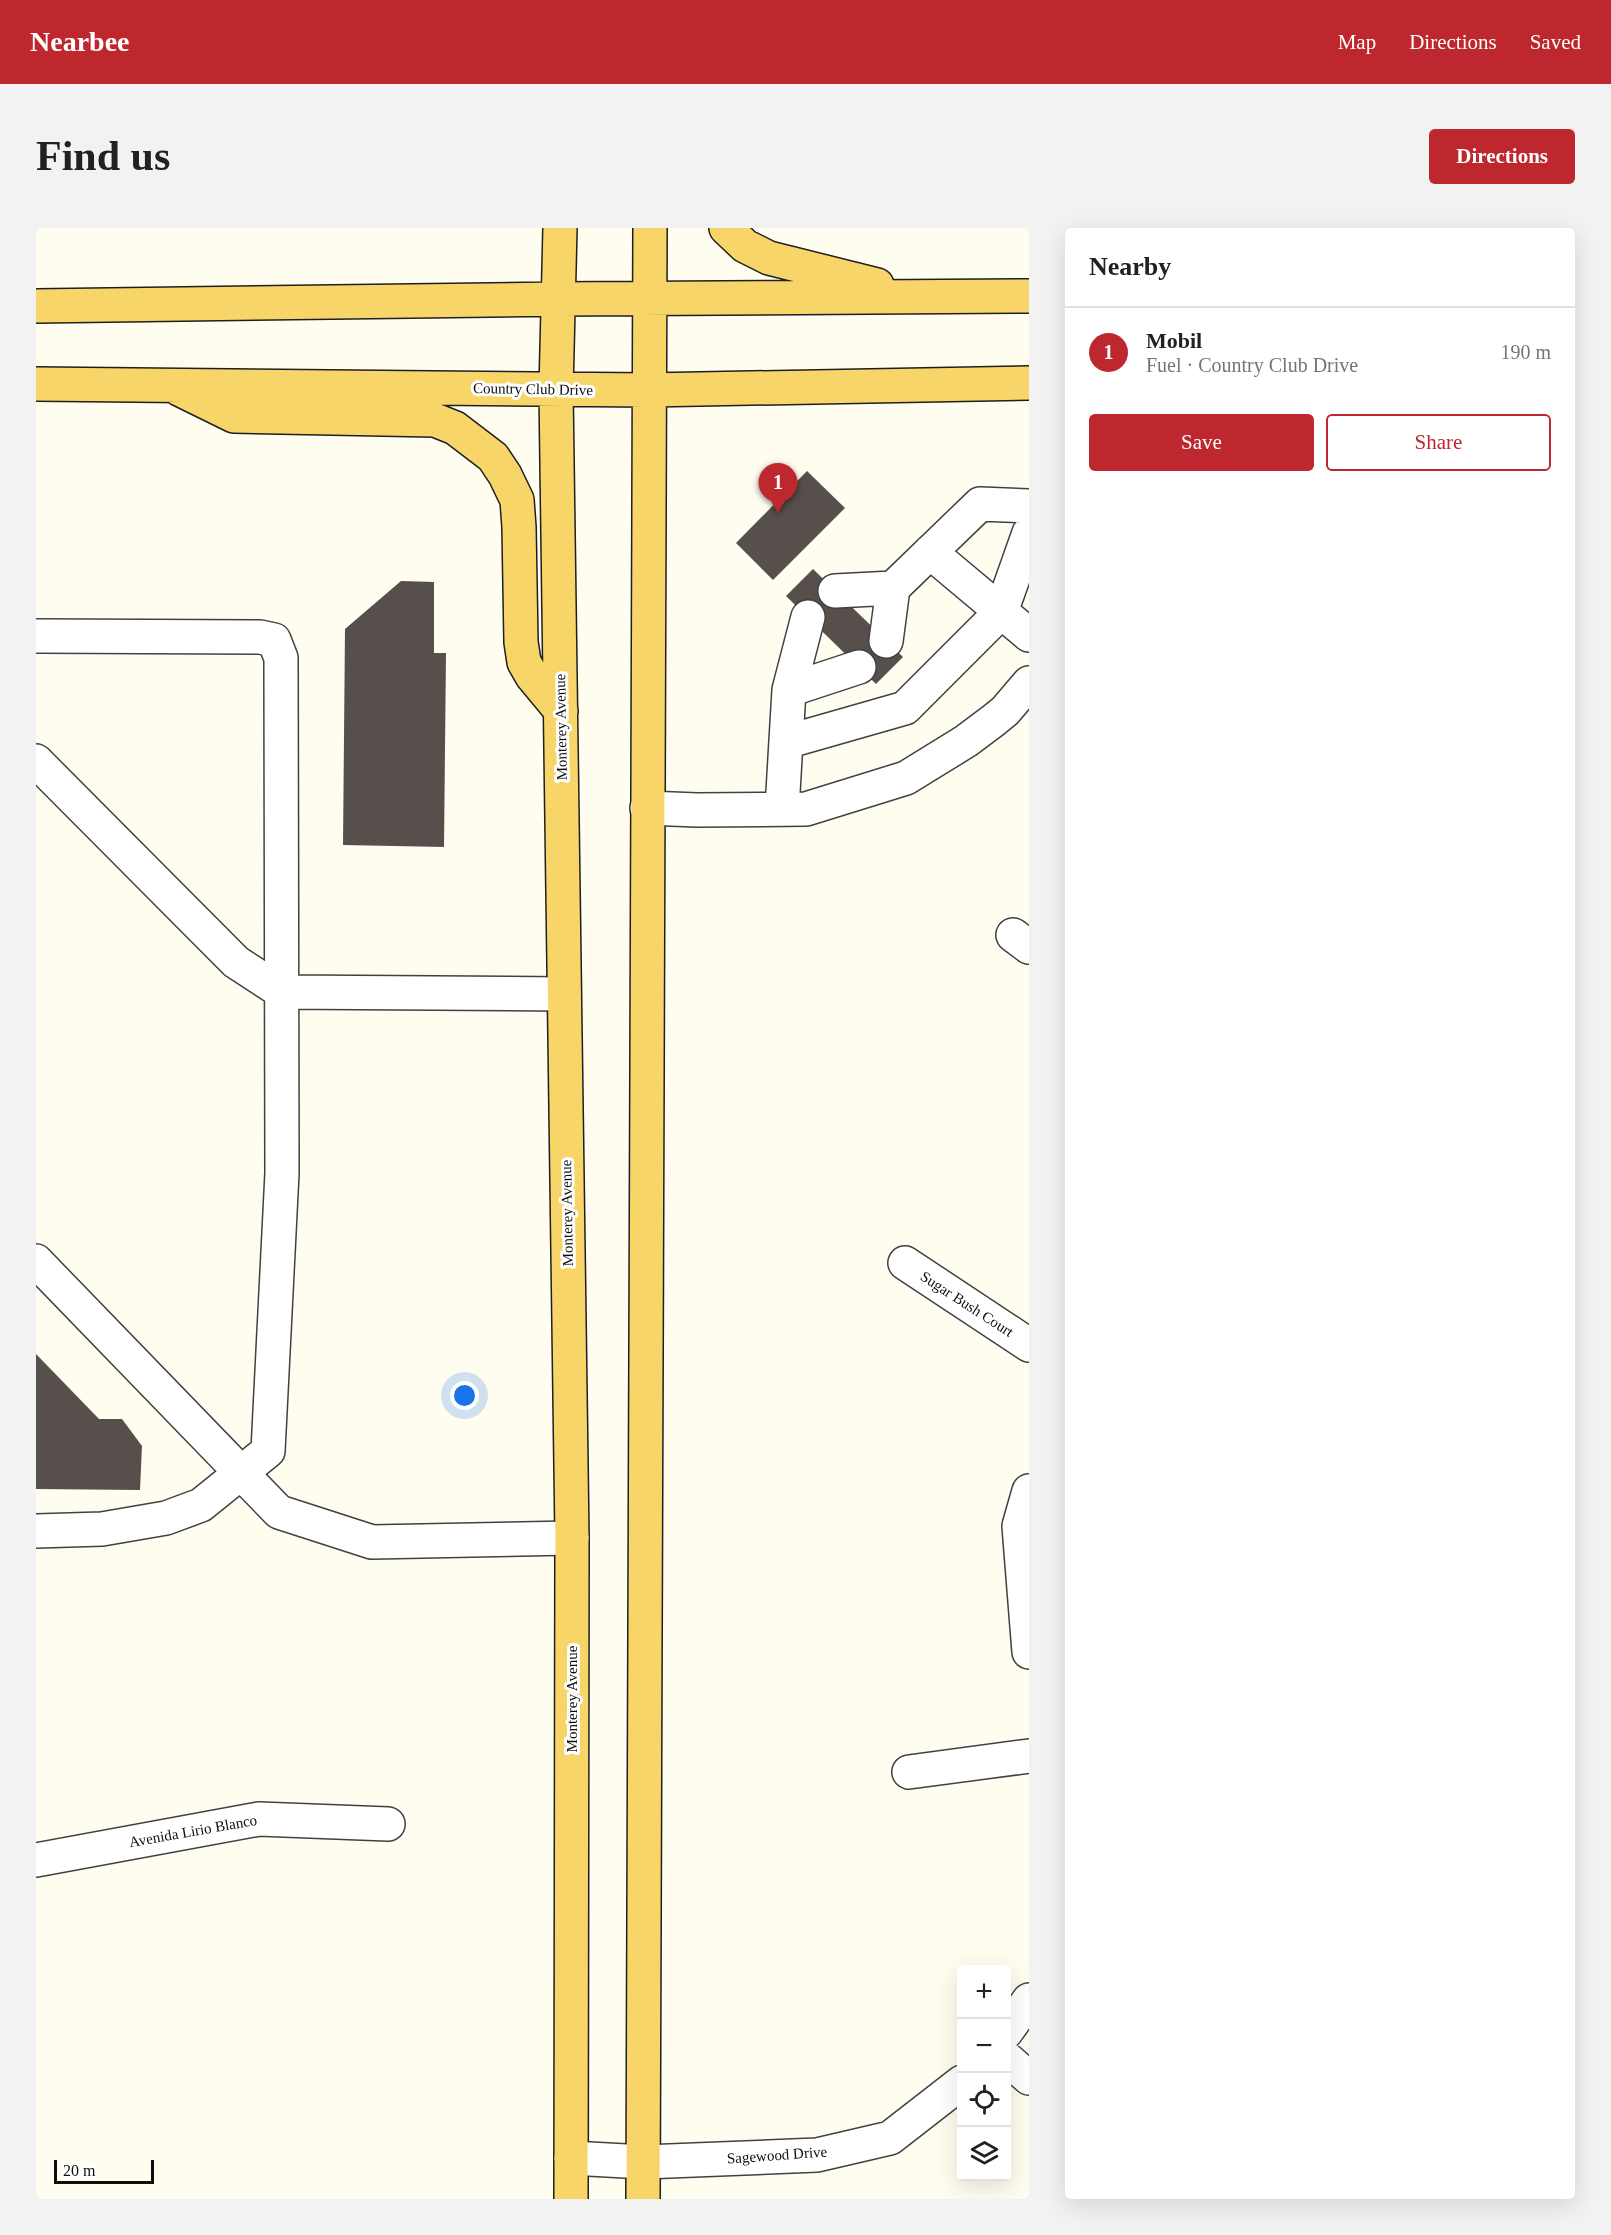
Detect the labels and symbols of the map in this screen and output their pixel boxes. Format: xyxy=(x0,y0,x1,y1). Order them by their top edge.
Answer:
street label: Country Club Drive xyxy=(473,380,593,398)
pin: 1 xyxy=(758,464,798,513)
street label: Monterey Avenue xyxy=(552,673,570,781)
street label: Monterey Avenue xyxy=(558,1159,576,1267)
street label: Sugar Bush Court xyxy=(918,1268,1017,1340)
your location xyxy=(450,1381,479,1410)
street label: Monterey Avenue xyxy=(564,1645,580,1752)
street label: Avenida Lirio Blanco xyxy=(128,1812,258,1850)
street label: Sagewood Drive xyxy=(726,2143,828,2166)
scale bar xyxy=(54,2157,154,2184)

